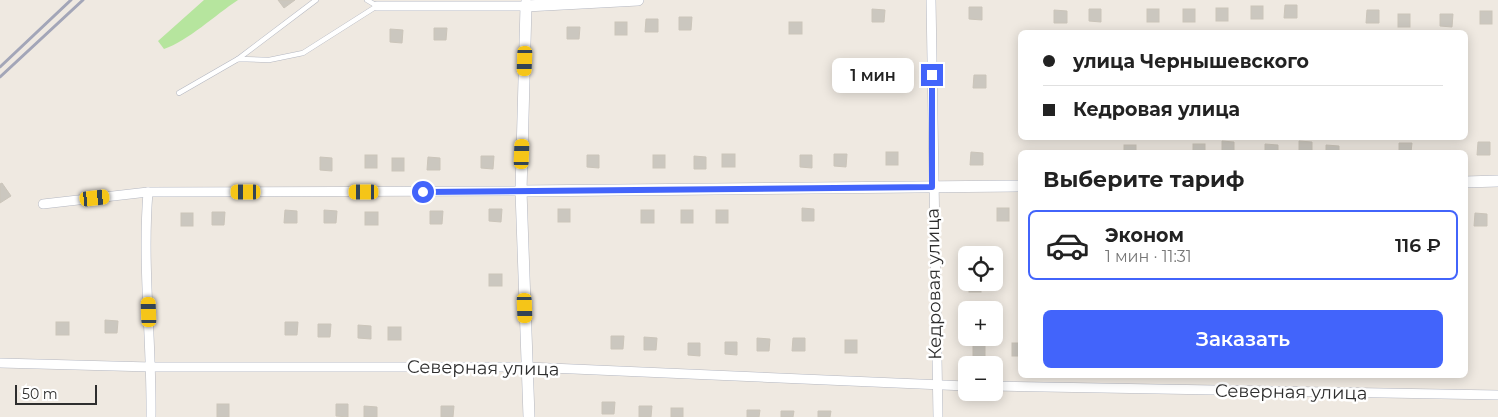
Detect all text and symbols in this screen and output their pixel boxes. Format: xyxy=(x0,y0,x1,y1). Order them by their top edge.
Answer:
car xyxy=(516,46,533,76)
text: улица Чернышевского xyxy=(1073,50,1309,73)
callout: 1 мин xyxy=(832,58,914,92)
route end xyxy=(921,64,943,86)
text: 1 мин xyxy=(850,66,896,85)
text: Кедровая улица xyxy=(1073,98,1240,121)
car xyxy=(513,139,530,169)
text: Выберите тариф xyxy=(1043,166,1244,193)
route start xyxy=(412,181,434,203)
car xyxy=(231,185,261,200)
car xyxy=(349,185,379,200)
car xyxy=(79,189,110,207)
street label: Кедровая улица xyxy=(922,208,946,360)
icon: car xyxy=(1045,223,1090,268)
text: Эконом xyxy=(1105,224,1184,247)
text: 116 ₽ xyxy=(1395,234,1441,257)
map controls xyxy=(958,246,1003,401)
button: locate xyxy=(958,246,1003,291)
text: 1 мин · 11:31 xyxy=(1105,247,1192,266)
car xyxy=(516,293,533,323)
car xyxy=(140,297,157,327)
button: + xyxy=(958,301,1003,346)
button: Заказать xyxy=(1043,310,1443,368)
street label: Северная улица xyxy=(407,356,559,380)
button: − xyxy=(958,356,1003,401)
street label: Северная улица xyxy=(1215,380,1367,404)
scale bar xyxy=(15,382,98,405)
text: 50 m xyxy=(22,385,58,403)

